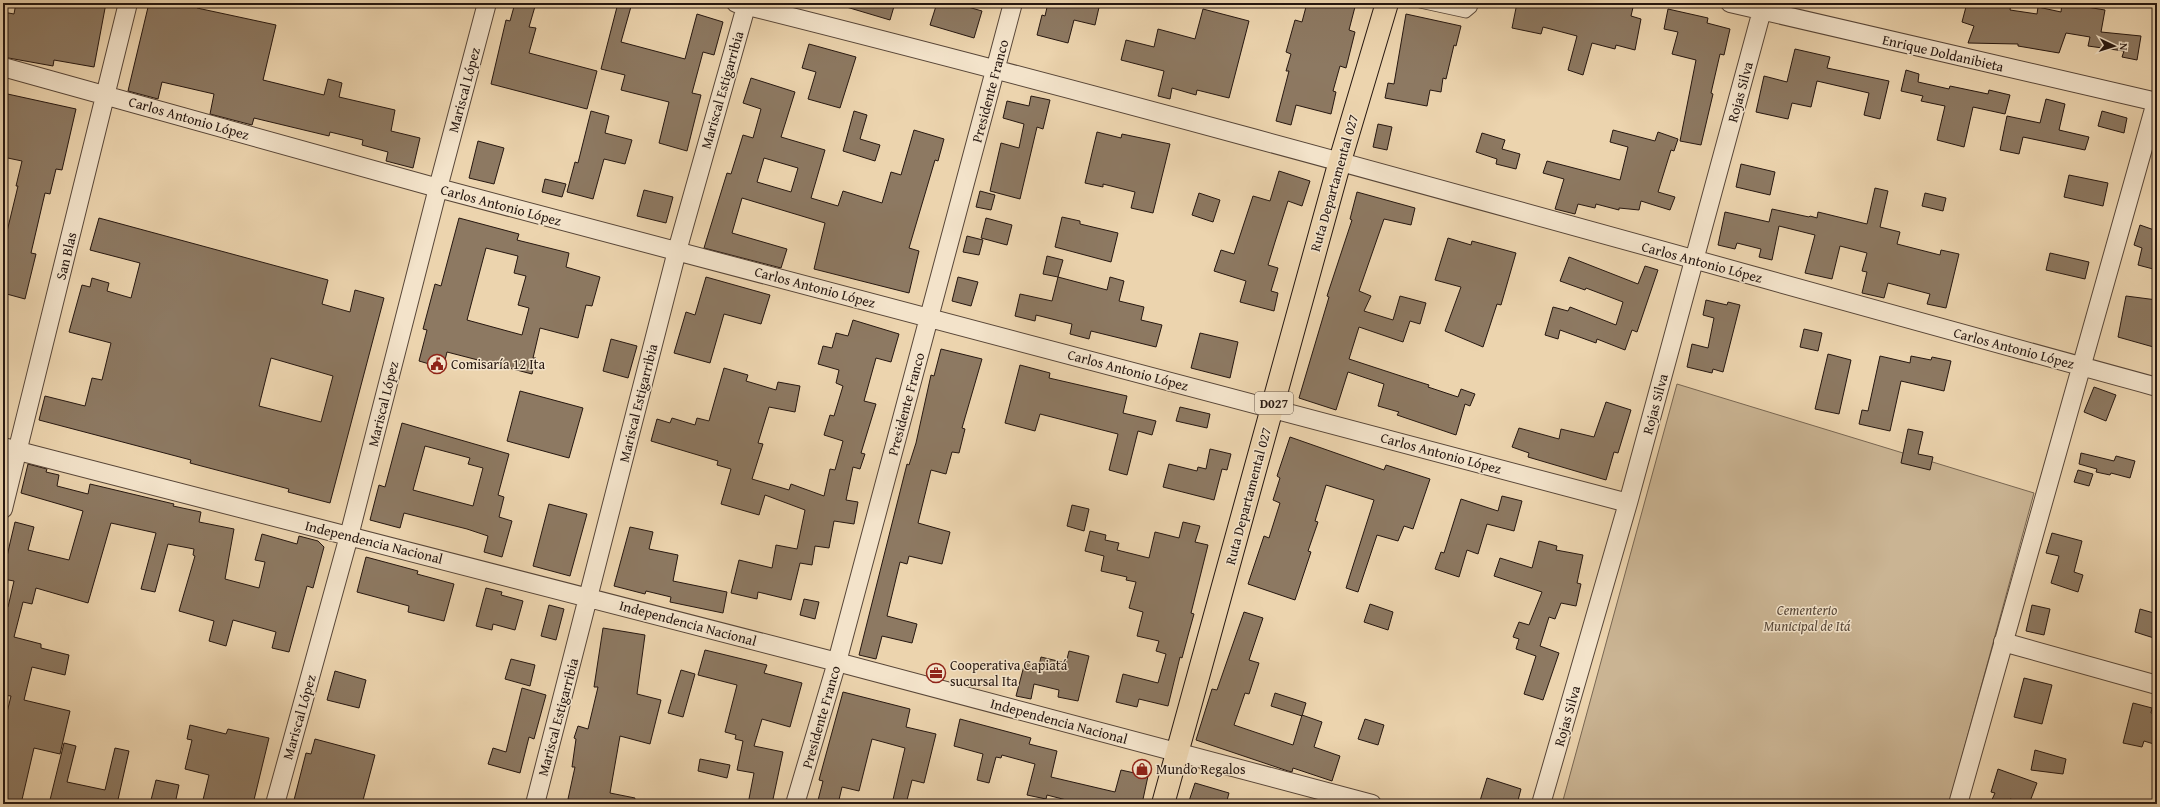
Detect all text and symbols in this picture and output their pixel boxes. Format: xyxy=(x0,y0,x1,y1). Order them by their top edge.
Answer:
north arrow xyxy=(2094,26,2134,66)
street label: Mariscal Estigarribia xyxy=(696,28,748,151)
street label: Enrique Doldanibieta xyxy=(1880,29,2006,77)
street label: Presidente Franco xyxy=(967,37,1013,145)
text: N xyxy=(2116,42,2132,52)
street label: Mariscal López xyxy=(443,45,485,135)
street label: Rojas Silva xyxy=(1722,59,1758,125)
street label: Carlos Antonio López xyxy=(126,91,252,145)
street label: Ruta Departamental 027 xyxy=(1305,112,1363,254)
street label: Carlos Antonio López xyxy=(438,179,564,231)
street label: San Blas xyxy=(50,230,82,282)
street label: Carlos Antonio López xyxy=(1639,236,1765,288)
street label: Carlos Antonio López xyxy=(752,261,878,313)
street label: Carlos Antonio López xyxy=(1951,322,2077,374)
street label: Mariscal Estigarribia xyxy=(614,341,662,464)
street label: Carlos Antonio López xyxy=(1065,344,1191,396)
street label: Presidente Franco xyxy=(883,350,929,458)
public building icon: Comisaría 12 Ita xyxy=(426,353,448,375)
place label: Comisaría 12 Ita xyxy=(451,354,546,374)
street label: Mariscal López xyxy=(363,359,403,449)
street label: Rojas Silva xyxy=(1637,371,1673,437)
road number: D027 xyxy=(1255,392,1293,414)
street label: Ruta Departamental 027 xyxy=(1220,425,1276,567)
street label: Carlos Antonio López xyxy=(1378,427,1504,479)
street label: Independencia Nacional xyxy=(303,515,445,569)
street label: Independencia Nacional xyxy=(617,595,759,651)
park label: Cementerio Municipal de Itá xyxy=(1763,600,1851,636)
street label: Mariscal Estigarribia xyxy=(533,655,583,778)
place label: Cooperativa Capiatá sucursal Ita xyxy=(950,655,1068,691)
office icon: Cooperativa Capiatá sucursal Ita xyxy=(925,662,947,684)
street label: Presidente Franco xyxy=(797,663,845,771)
street label: Mariscal López xyxy=(277,672,321,762)
street label: Rojas Silva xyxy=(1549,683,1585,749)
street label: Independencia Nacional xyxy=(988,693,1130,749)
shop icon: Mundo Regalos xyxy=(1131,758,1153,780)
place label: Mundo Regalos xyxy=(1156,759,1245,779)

